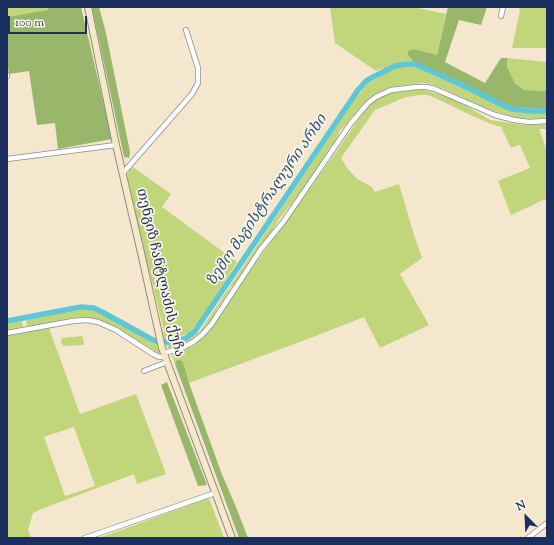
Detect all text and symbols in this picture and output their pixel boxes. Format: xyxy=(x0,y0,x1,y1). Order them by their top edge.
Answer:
scale bar xyxy=(10,8,89,34)
text: 100 m xyxy=(15,14,44,32)
water label: ზემო მაგისტრალური არხი xyxy=(204,112,332,290)
street label: თენგიზ ჩანტლაძის ქუჩა xyxy=(131,187,187,359)
north arrow xyxy=(506,497,546,537)
text: N xyxy=(514,497,528,515)

